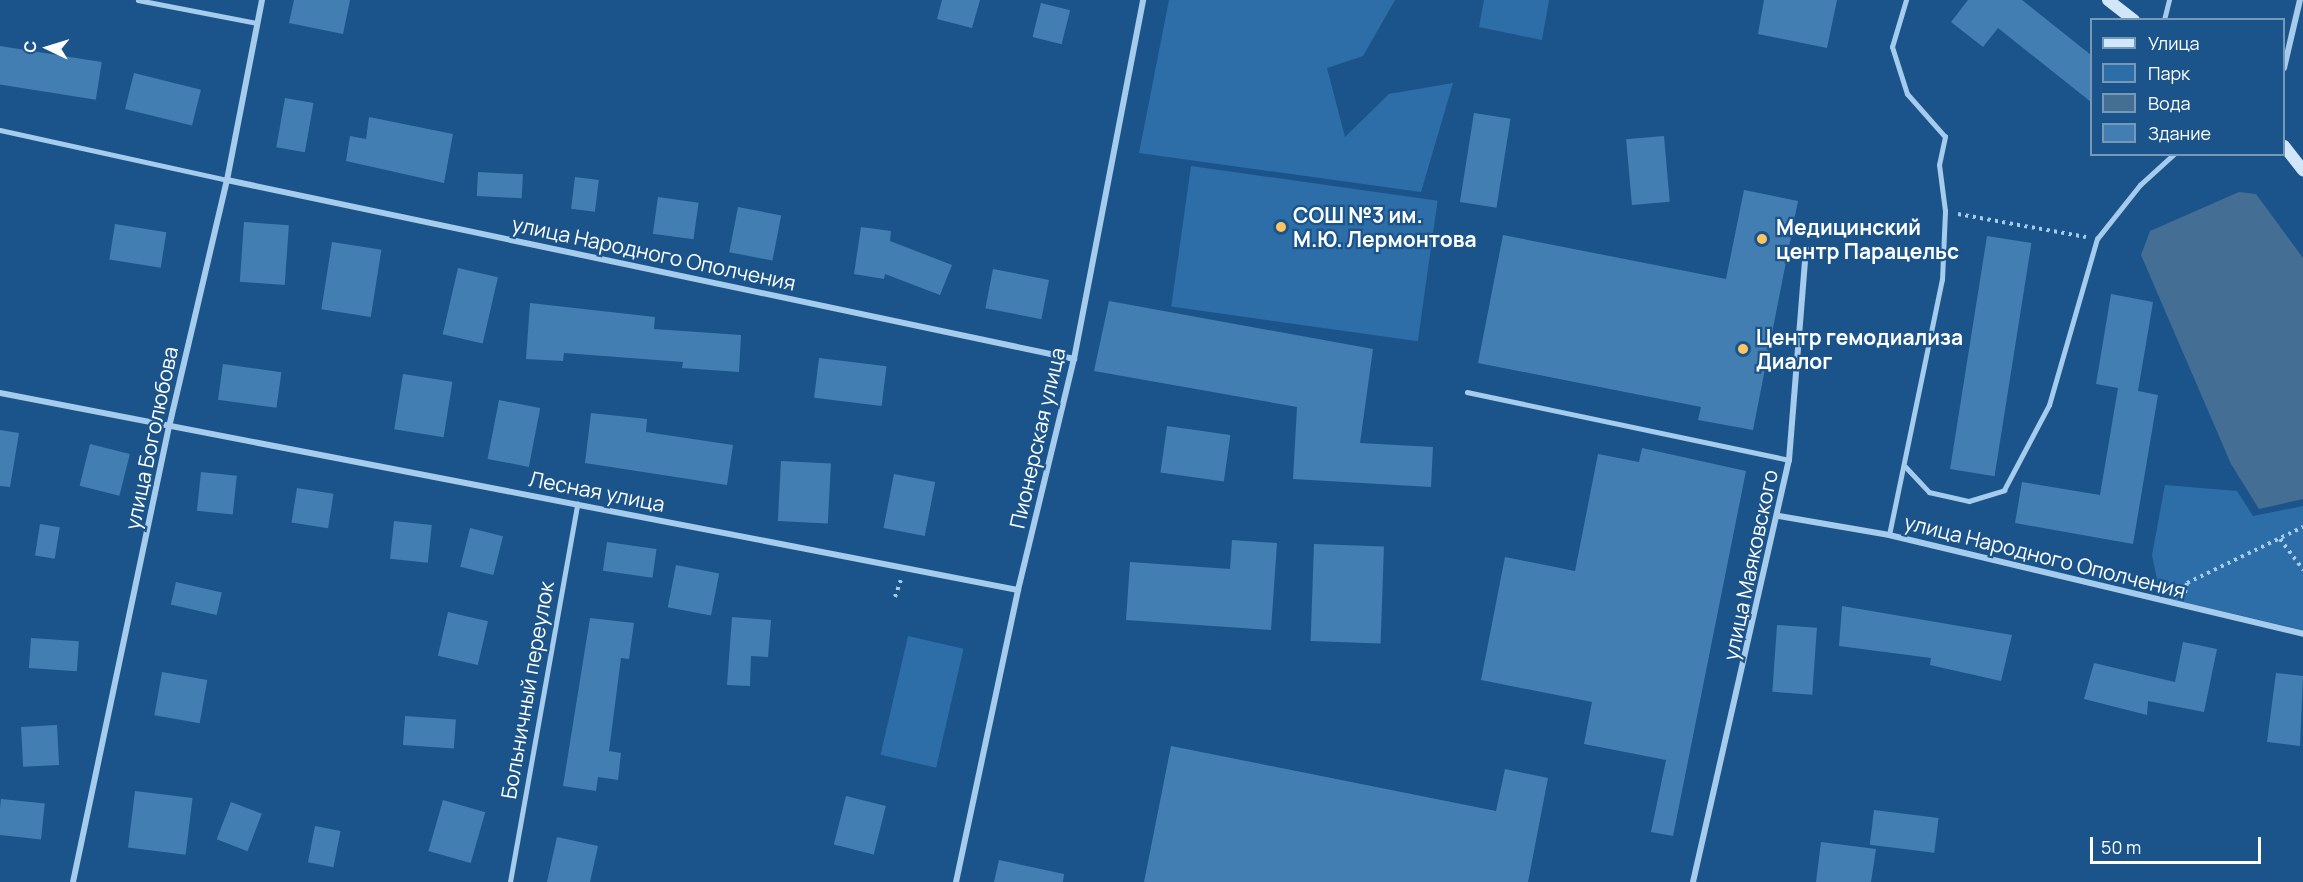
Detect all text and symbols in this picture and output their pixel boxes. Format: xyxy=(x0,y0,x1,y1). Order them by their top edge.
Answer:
north arrow xyxy=(18,18,78,78)
legend xyxy=(2090,18,2285,156)
text: Улица xyxy=(2148,31,2200,55)
text: С xyxy=(19,40,41,53)
text: Парк xyxy=(2148,61,2190,85)
text: Вода xyxy=(2148,91,2190,115)
text: Здание xyxy=(2148,121,2211,145)
place label: СОШ №3 им. М.Ю. Лермонтова xyxy=(1293,202,1476,252)
street label: улица Народного Ополчения xyxy=(510,211,798,295)
place label: Медицинский центр Парацельс xyxy=(1776,214,1959,264)
marker: СОШ №3 им. М.Ю. Лермонтова xyxy=(1274,220,1288,234)
marker: Медицинский центр Парацельс xyxy=(1753,230,1771,248)
place label: Центр гемодиализа Диалог xyxy=(1756,324,1963,374)
marker: Центр гемодиализа Диалог xyxy=(1734,340,1752,358)
street label: улица Боголюбова xyxy=(119,344,183,532)
street label: Пионерская улица xyxy=(1004,345,1070,531)
street label: Лесная улица xyxy=(527,465,667,517)
street label: улица Маяковского xyxy=(1717,467,1783,663)
street label: улица Народного Ополчения xyxy=(1902,509,2188,603)
street label: Больничный переулок xyxy=(495,579,559,801)
scale bar xyxy=(2093,825,2264,863)
text: 50 m xyxy=(2101,835,2141,859)

